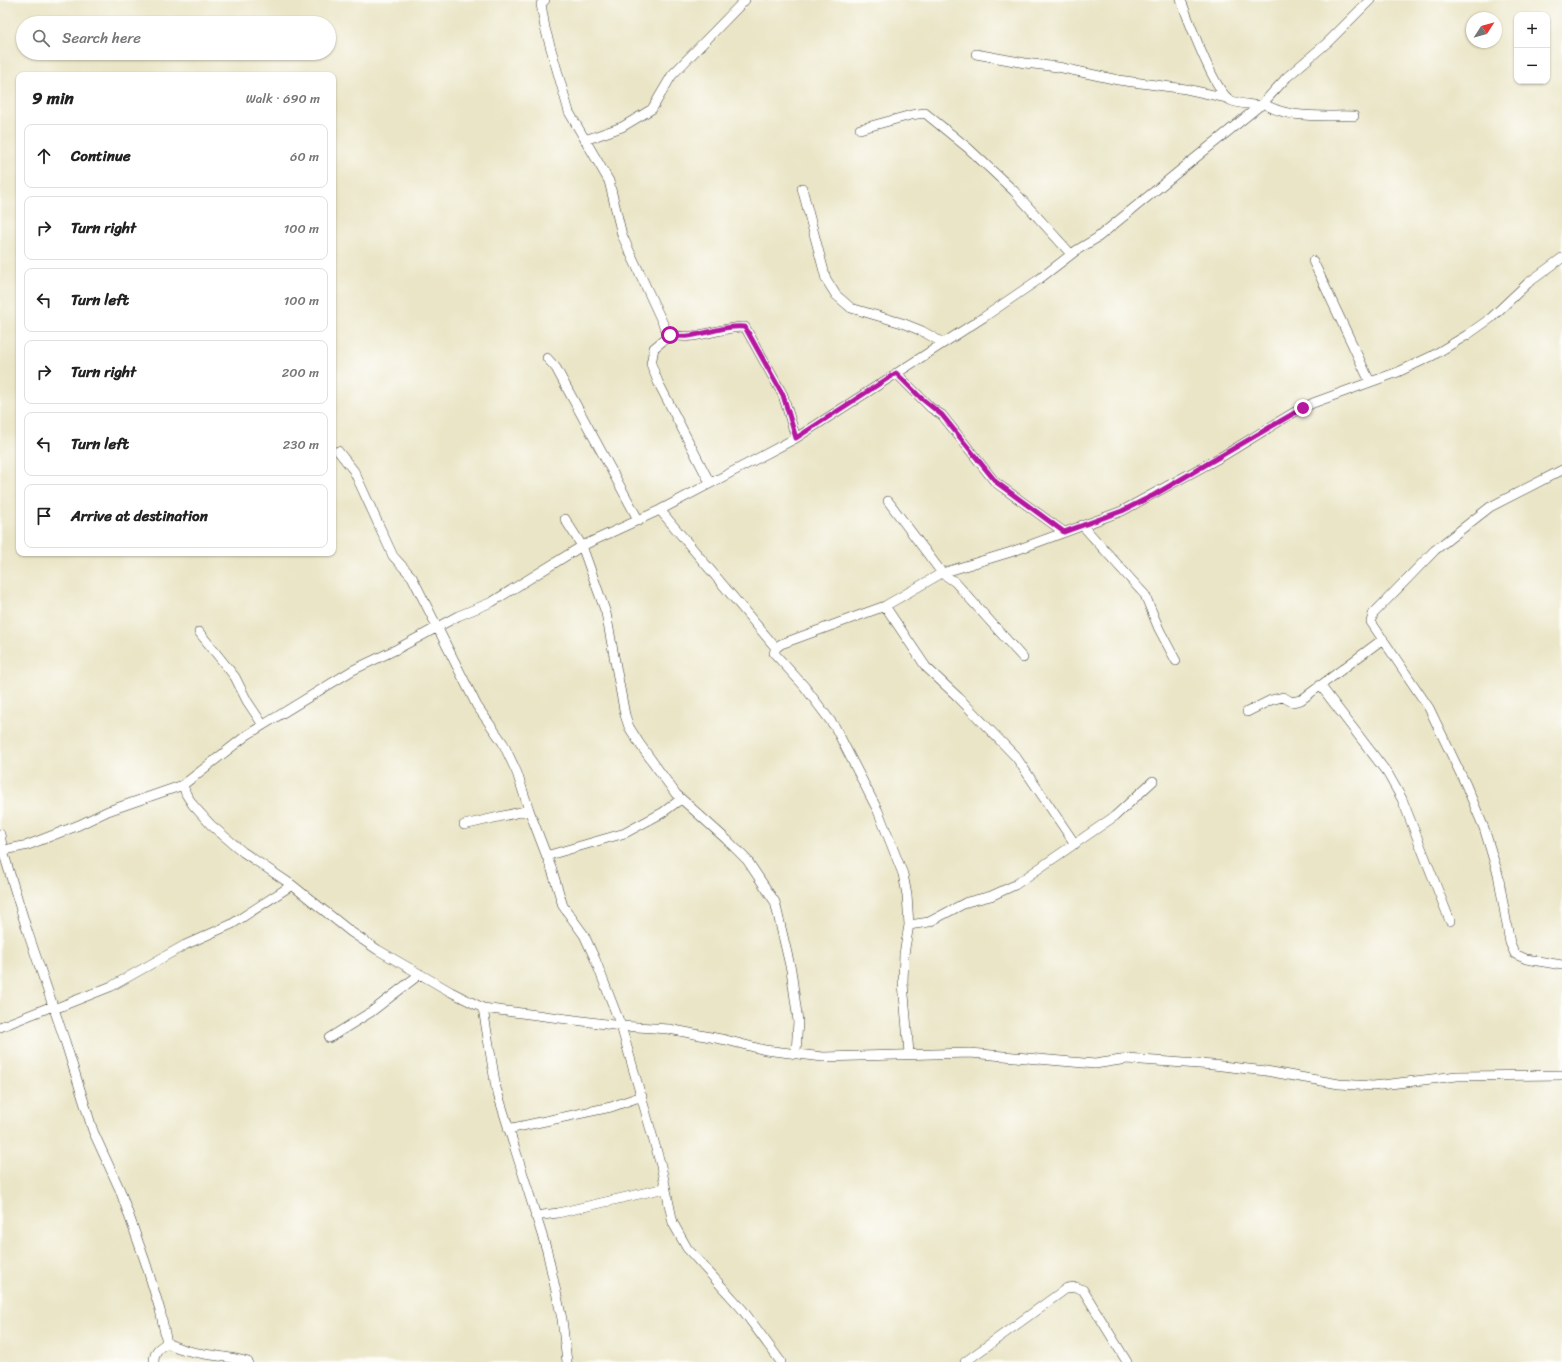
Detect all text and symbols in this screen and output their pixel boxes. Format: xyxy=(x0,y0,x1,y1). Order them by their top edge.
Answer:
north arrow xyxy=(1466,12,1502,48)
map controls xyxy=(1514,12,1550,84)
button: + xyxy=(1514,12,1550,48)
search box xyxy=(16,16,336,60)
text: Search here xyxy=(62,25,141,51)
icon: search xyxy=(30,27,52,49)
button: − xyxy=(1514,48,1550,84)
text: 9 min xyxy=(32,83,74,113)
text: Walk · 690 m xyxy=(246,87,320,110)
text: Continue xyxy=(71,143,131,169)
icon: ahead xyxy=(33,145,55,167)
text: 60 m xyxy=(290,145,319,168)
text: Turn right xyxy=(71,215,136,241)
icon: right xyxy=(33,217,55,239)
text: 100 m xyxy=(284,217,319,240)
text: Turn left xyxy=(71,287,129,313)
icon: left xyxy=(33,289,55,311)
text: 100 m xyxy=(284,289,319,312)
route start xyxy=(661,326,679,344)
text: Turn right xyxy=(71,359,136,385)
icon: right xyxy=(33,361,55,383)
text: 200 m xyxy=(282,361,319,384)
route end xyxy=(1294,399,1312,417)
text: Turn left xyxy=(71,431,129,457)
icon: left xyxy=(33,433,55,455)
text: 230 m xyxy=(283,433,319,456)
text: Arrive at destination xyxy=(71,503,208,529)
icon: arrive xyxy=(33,505,55,527)

